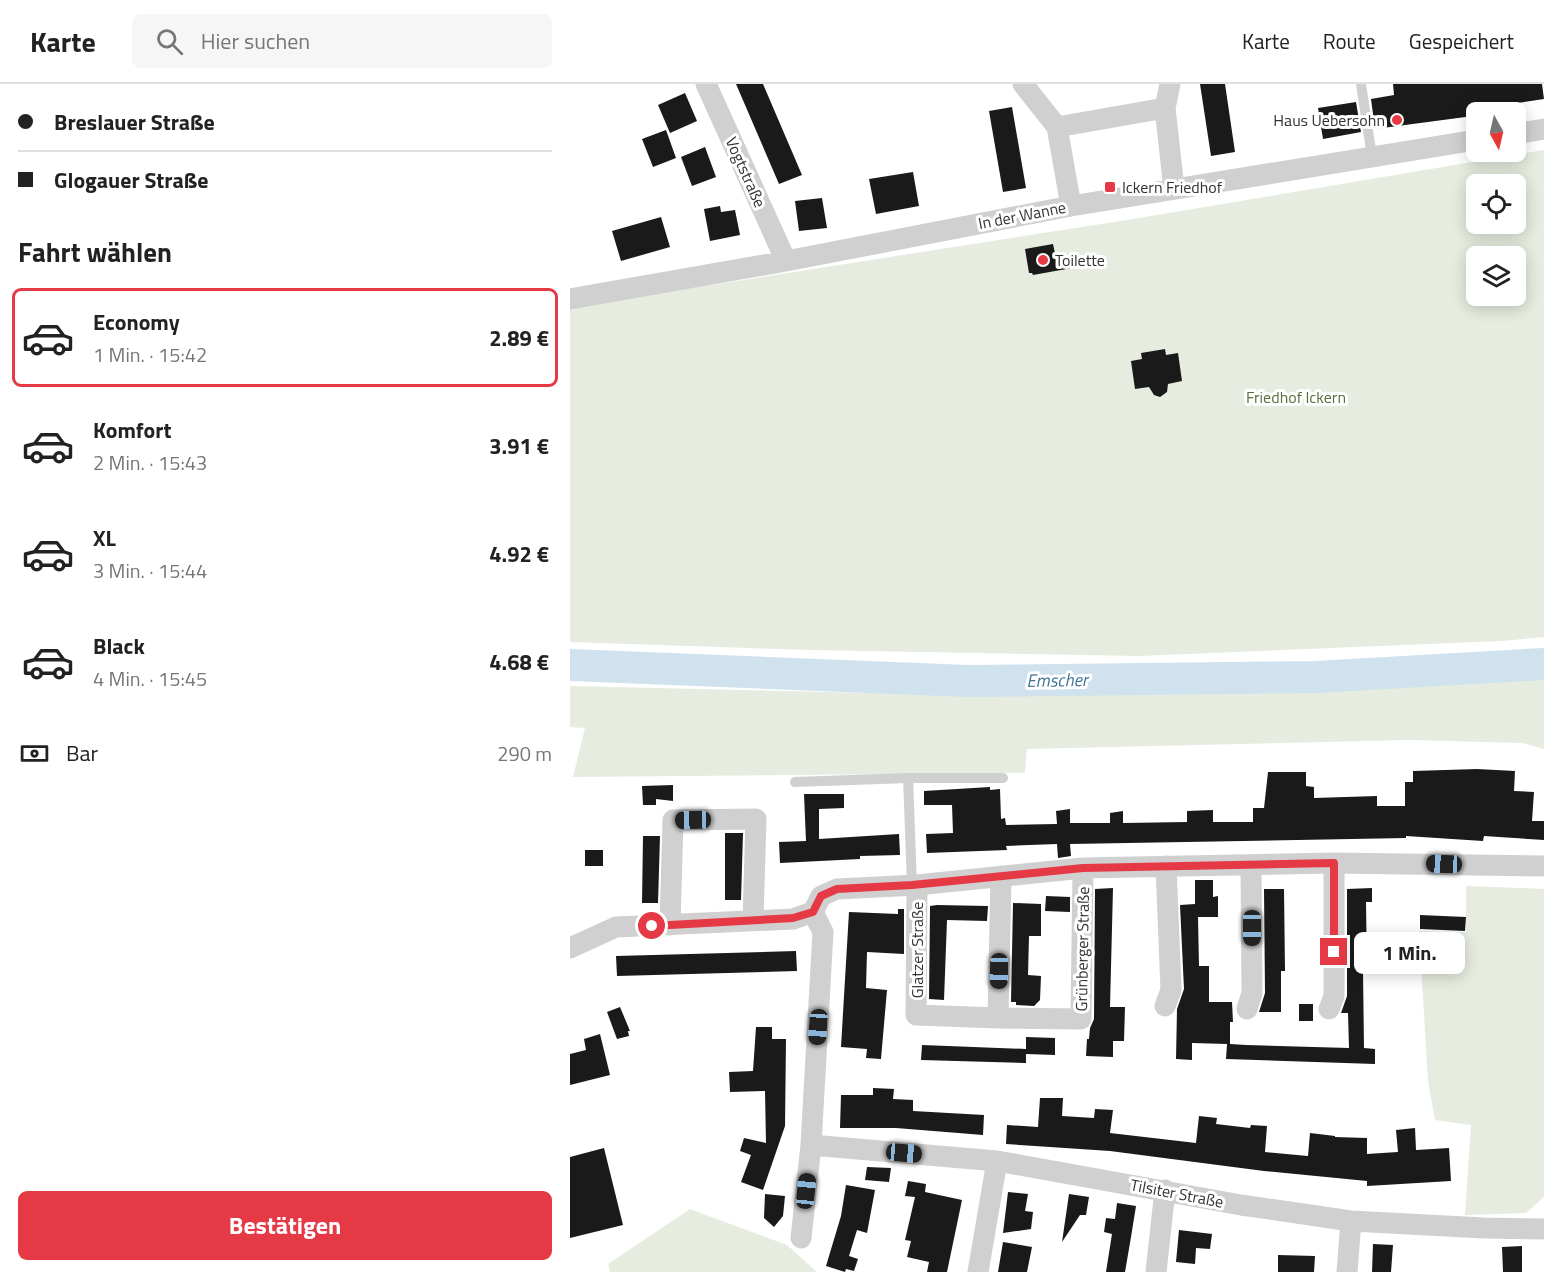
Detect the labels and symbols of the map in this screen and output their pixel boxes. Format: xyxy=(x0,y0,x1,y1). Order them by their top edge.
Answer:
north arrow xyxy=(1466,102,1526,162)
place label: Haus Uebersohn xyxy=(1273,108,1385,132)
marker: Haus Uebersohn xyxy=(1390,113,1404,127)
street label: Vogtstraße xyxy=(720,133,772,211)
place label: Ickern Friedhof xyxy=(1122,175,1223,199)
marker: Ickern Friedhof xyxy=(1103,180,1117,194)
street label: In der Wanne xyxy=(976,195,1068,235)
place label: Toilette xyxy=(1055,248,1105,272)
marker: Toilette xyxy=(1036,253,1050,267)
park label: Friedhof Ickern xyxy=(1246,385,1346,409)
water label: Emscher xyxy=(1026,666,1090,694)
car xyxy=(675,811,711,829)
car xyxy=(1426,854,1462,874)
street label: Grünberger Straße xyxy=(1069,886,1095,1012)
street label: Glatzer Straße xyxy=(905,902,929,998)
car xyxy=(1243,910,1261,946)
route start xyxy=(638,912,665,939)
callout: 1 Min. xyxy=(1355,931,1466,973)
route end xyxy=(1320,938,1347,965)
car xyxy=(990,953,1008,989)
car xyxy=(808,1008,828,1046)
car xyxy=(885,1142,923,1164)
car xyxy=(795,1172,817,1210)
street label: Tilsiter Straße xyxy=(1128,1172,1226,1214)

